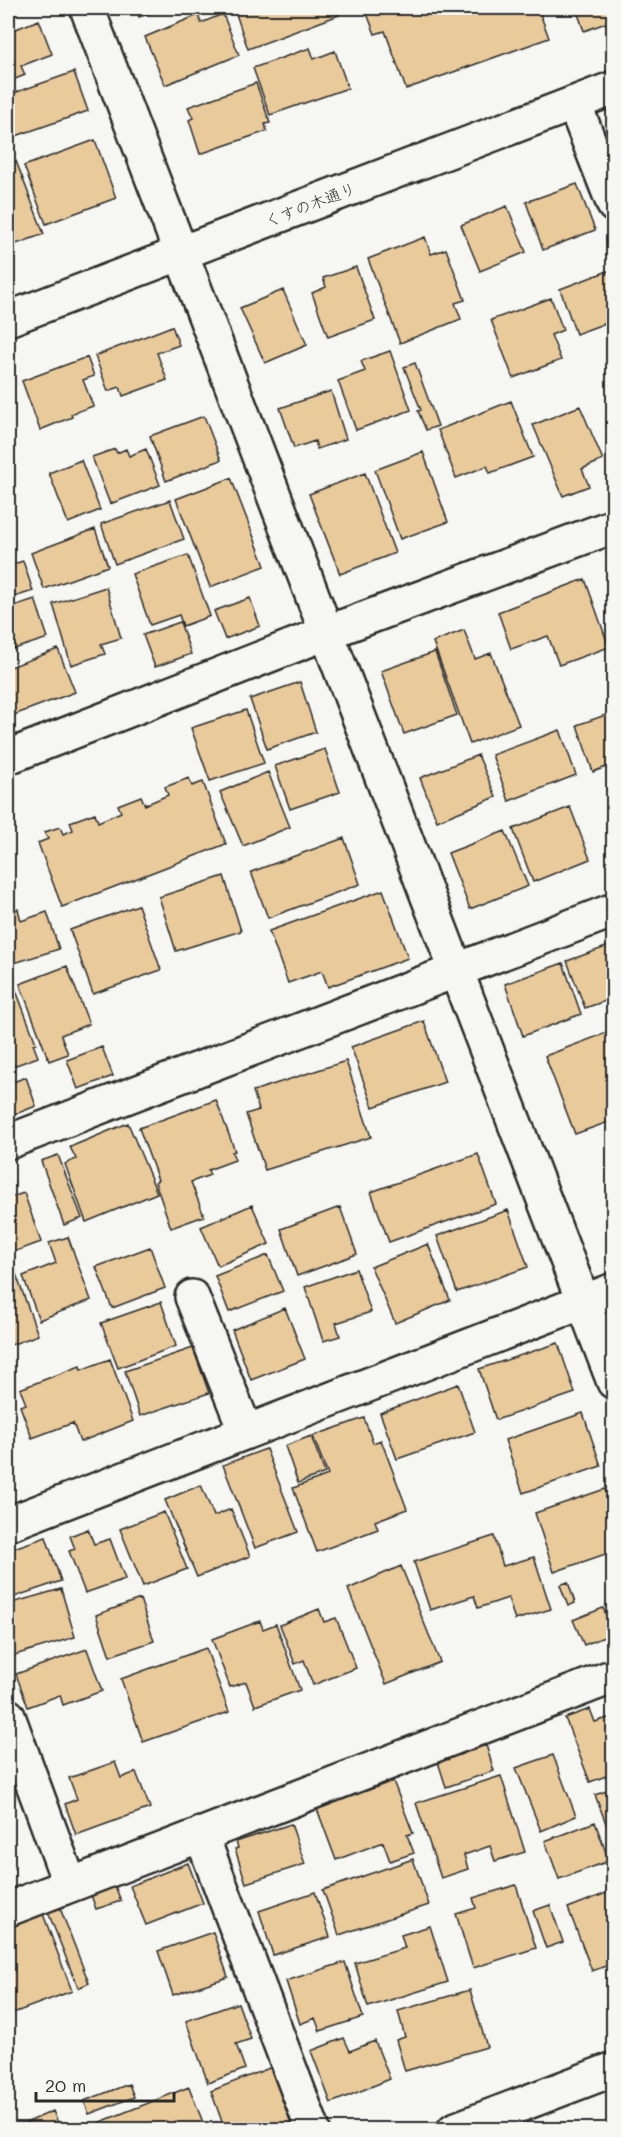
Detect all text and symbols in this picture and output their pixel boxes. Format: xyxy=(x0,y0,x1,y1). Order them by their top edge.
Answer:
street label: くすの木通り xyxy=(261,177,359,231)
scale bar xyxy=(36,2065,174,2103)
text: 20 m xyxy=(45,2073,86,2097)

